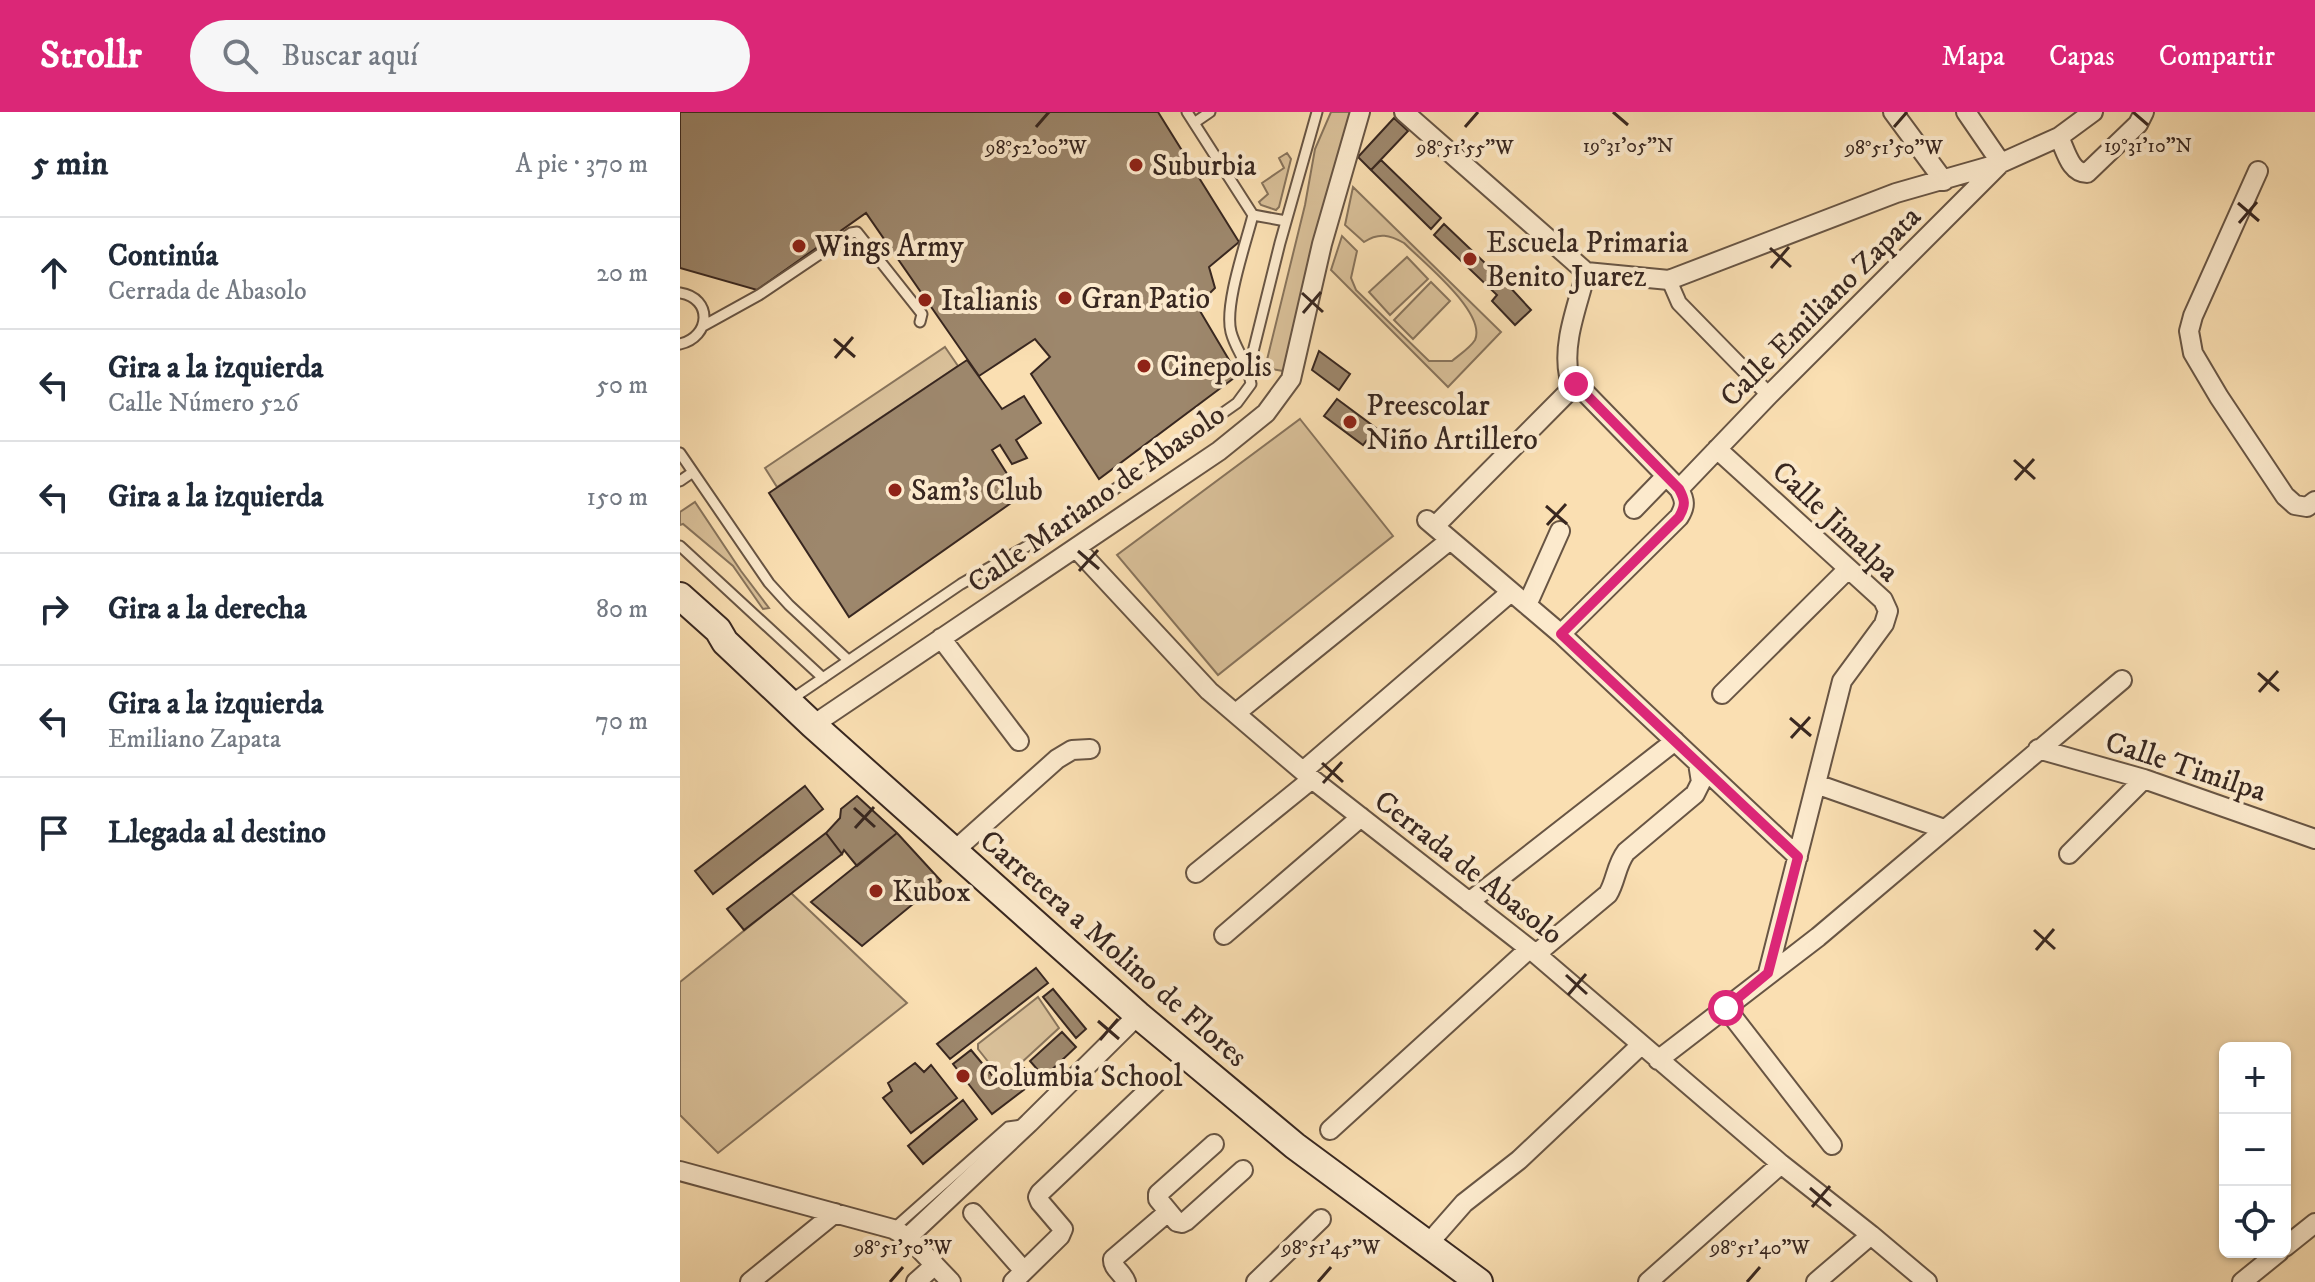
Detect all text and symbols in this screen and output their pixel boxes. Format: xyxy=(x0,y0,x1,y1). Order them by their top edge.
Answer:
search box xyxy=(190,20,750,92)
text: Strollr xyxy=(40,32,142,80)
icon: search xyxy=(218,34,262,78)
text: Buscar aquí xyxy=(282,38,418,75)
text: Mapa xyxy=(1941,39,2005,74)
text: Capas xyxy=(2049,39,2115,74)
text: Compartir xyxy=(2159,39,2275,74)
text: 19°31'05"N xyxy=(1583,134,1673,159)
text: 19°31'10"N xyxy=(2104,134,2192,159)
text: 98°52'00"W xyxy=(984,136,1087,161)
text: 98°51'55"W xyxy=(1416,136,1514,161)
text: 98°51'50"W xyxy=(1844,136,1944,161)
text: 5 min xyxy=(32,143,108,185)
text: A pie · 370 m xyxy=(515,148,648,181)
place label: Suburbia xyxy=(1152,148,1257,185)
marker: Suburbia xyxy=(1127,156,1145,174)
street label: Calle Emiliano Zapata xyxy=(1713,199,1930,415)
place label: Escuela Primaria Benito Juarez xyxy=(1486,225,1689,296)
place label: Wings Army xyxy=(814,229,965,266)
marker: Wings Army xyxy=(790,237,808,255)
text: Continúa xyxy=(108,238,218,275)
marker: Escuela Primaria Benito Juarez xyxy=(1461,250,1479,268)
icon: ahead xyxy=(32,251,76,295)
text: 20 m xyxy=(596,257,648,290)
text: Cerrada de Abasolo xyxy=(108,275,307,308)
place label: Gran Patio xyxy=(1081,281,1210,318)
place label: Italianis xyxy=(941,283,1038,320)
marker: Gran Patio xyxy=(1056,289,1074,307)
marker: Italianis xyxy=(916,291,934,309)
place label: Cinepolis xyxy=(1160,349,1272,386)
text: Gira a la izquierda xyxy=(108,350,323,387)
marker: Cinepolis xyxy=(1135,357,1153,375)
icon: left xyxy=(32,363,76,407)
route end xyxy=(1558,366,1594,402)
text: 50 m xyxy=(596,369,648,402)
text: Calle Número 526 xyxy=(108,387,299,420)
place label: Preescolar Niño Artillero xyxy=(1366,388,1538,459)
street label: Calle Mariano de Abasolo xyxy=(961,396,1233,602)
marker: Preescolar Niño Artillero xyxy=(1341,413,1359,431)
street label: Calle Jimalpa xyxy=(1764,454,1907,591)
place label: Sam's Club xyxy=(911,473,1043,510)
icon: left xyxy=(32,475,76,519)
text: Gira a la izquierda xyxy=(108,479,323,516)
text: 150 m xyxy=(587,481,648,514)
marker: Sam's Club xyxy=(886,481,904,499)
icon: right xyxy=(32,587,76,631)
text: Gira a la derecha xyxy=(108,591,307,628)
text: 80 m xyxy=(596,593,648,626)
text: Gira a la izquierda xyxy=(108,686,323,723)
icon: left xyxy=(32,699,76,743)
text: 70 m xyxy=(595,705,648,738)
text: Emiliano Zapata xyxy=(108,723,281,756)
street label: Calle Timilpa xyxy=(2100,724,2271,811)
street label: Cerrada de Abasolo xyxy=(1366,783,1570,953)
icon: arrive xyxy=(32,811,76,855)
text: Llegada al destino xyxy=(108,815,326,852)
street label: Carretera a Molino de Flores xyxy=(971,823,1255,1076)
place label: Kubox xyxy=(892,874,971,911)
marker: Kubox xyxy=(867,882,885,900)
route start xyxy=(1708,990,1744,1026)
map controls xyxy=(2219,1042,2291,1258)
button: + xyxy=(2219,1042,2291,1114)
place label: Columbia School xyxy=(979,1059,1183,1096)
marker: Columbia School xyxy=(954,1067,972,1085)
button: − xyxy=(2219,1114,2291,1186)
button: locate xyxy=(2219,1186,2291,1258)
text: 98°51'50"W xyxy=(853,1236,953,1261)
text: 98°51'45"W xyxy=(1281,1236,1381,1261)
text: 98°51'40"W xyxy=(1709,1236,1810,1261)

